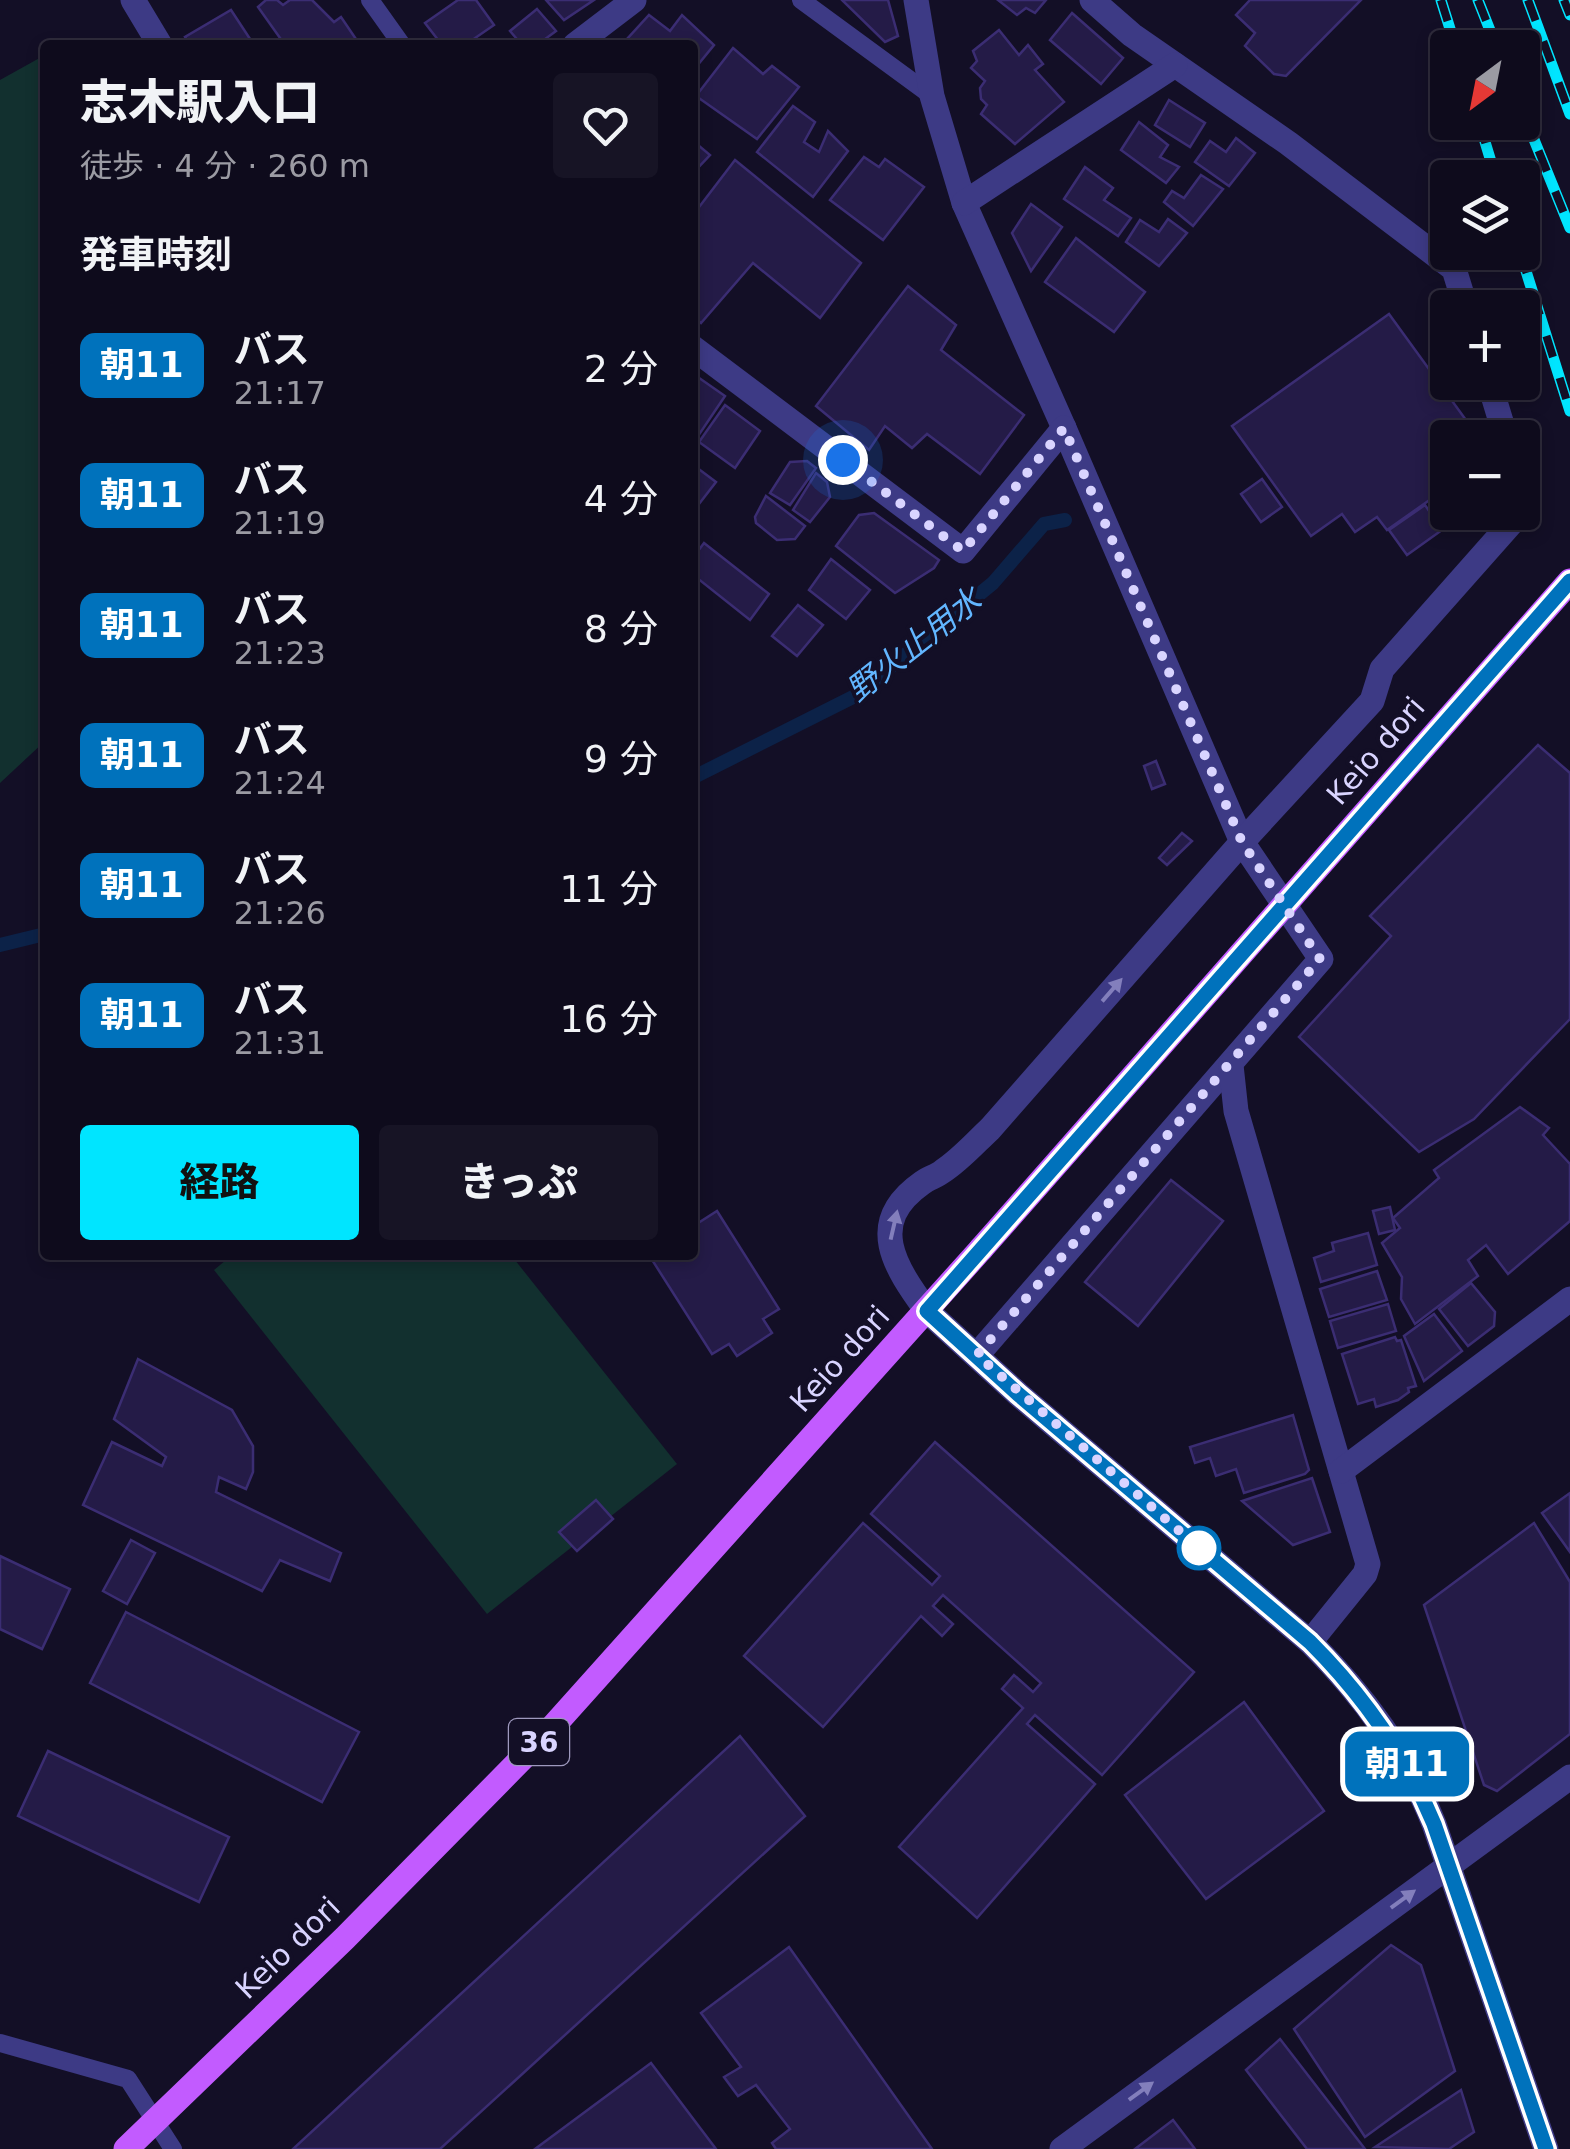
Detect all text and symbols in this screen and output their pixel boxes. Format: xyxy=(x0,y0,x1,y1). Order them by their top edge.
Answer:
north arrow xyxy=(1430,30,1540,140)
map controls xyxy=(1430,30,1540,530)
button: heart xyxy=(553,73,658,178)
text: 志木駅入口 xyxy=(80,74,320,130)
text: 徒歩 · 4 分 · 260 m xyxy=(80,147,370,185)
button: layers xyxy=(1430,160,1540,270)
text: 発車時刻 xyxy=(80,233,232,277)
button: + xyxy=(1430,290,1540,400)
text: バス xyxy=(234,328,310,372)
text: 朝11 xyxy=(100,345,184,385)
text: 2 分 xyxy=(584,347,658,391)
text: 21:17 xyxy=(234,374,326,412)
button: − xyxy=(1430,420,1540,530)
your location xyxy=(818,435,868,485)
text: バス xyxy=(234,458,310,502)
text: 朝11 xyxy=(100,475,184,515)
text: 4 分 xyxy=(584,477,658,521)
text: 21:19 xyxy=(234,504,326,542)
water label: 野火止用水 xyxy=(839,579,991,709)
text: バス xyxy=(234,588,310,632)
text: 朝11 xyxy=(100,605,184,645)
text: 8 分 xyxy=(584,607,658,651)
text: 21:23 xyxy=(234,634,326,672)
street label: Keio dori xyxy=(1319,690,1432,812)
text: バス xyxy=(234,718,310,762)
text: 朝11 xyxy=(100,735,184,775)
text: 9 分 xyxy=(584,737,658,781)
text: 21:24 xyxy=(234,764,326,802)
text: バス xyxy=(234,848,310,892)
text: 朝11 xyxy=(100,865,184,905)
text: 11 分 xyxy=(560,867,658,911)
text: 21:26 xyxy=(234,894,326,932)
text: バス xyxy=(234,978,310,1022)
one-way arrow xyxy=(1100,978,1122,1003)
text: 朝11 xyxy=(100,995,184,1035)
text: 16 分 xyxy=(560,997,658,1041)
text: 21:31 xyxy=(234,1024,326,1062)
button: 経路 xyxy=(80,1125,359,1240)
button: きっぷ xyxy=(379,1125,658,1240)
one-way arrow xyxy=(886,1209,902,1240)
street label: Keio dori xyxy=(783,1298,896,1419)
unlabelled marker xyxy=(1178,1527,1220,1569)
road number: 36 xyxy=(509,1719,569,1765)
line badge: 朝11 xyxy=(1350,1732,1464,1796)
text: 朝11 xyxy=(1365,1744,1449,1784)
one-way arrow xyxy=(1390,1889,1416,1909)
street label: Keio dori xyxy=(228,1890,347,2006)
one-way arrow xyxy=(1128,2082,1154,2102)

